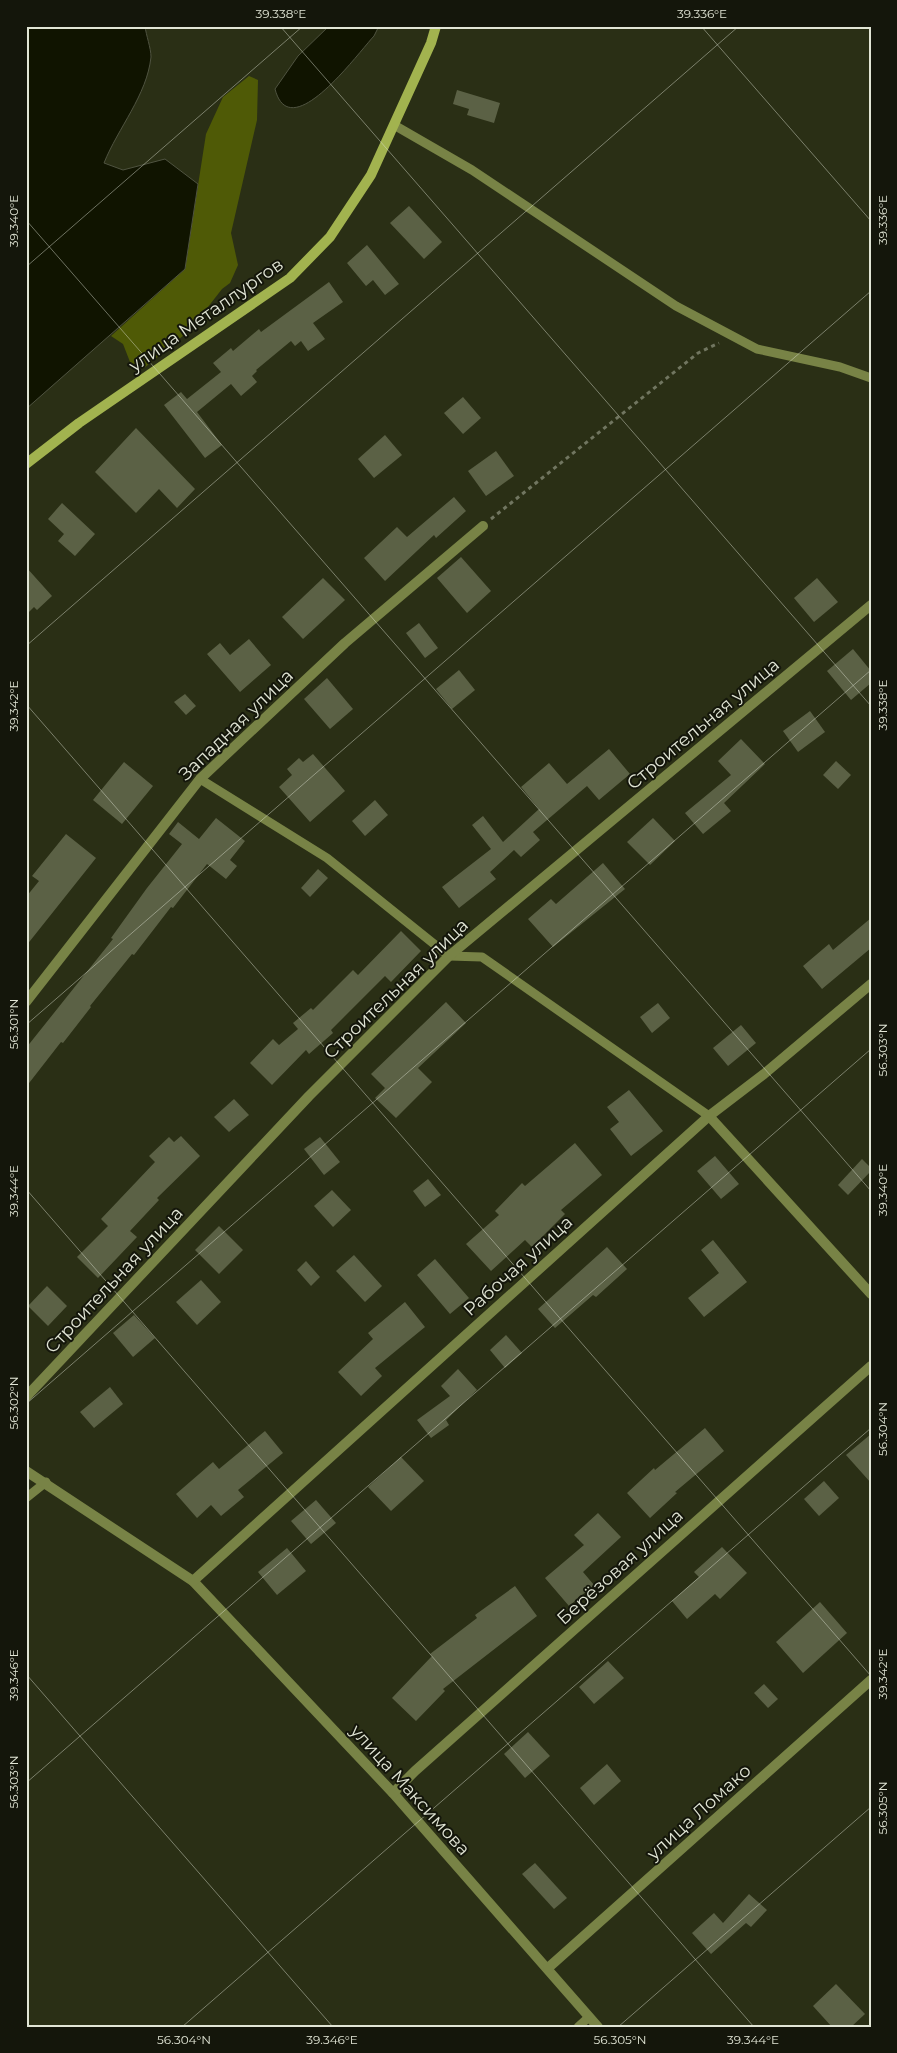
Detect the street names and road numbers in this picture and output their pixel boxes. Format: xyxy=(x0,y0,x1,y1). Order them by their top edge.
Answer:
street label: улица Металлургов xyxy=(124,253,288,377)
street label: Строительная улица xyxy=(622,654,784,794)
street label: Западная улица xyxy=(174,665,298,785)
street label: Строительная улица xyxy=(319,914,473,1064)
street label: Строительная улица xyxy=(40,1202,188,1358)
street label: Рабочая улица xyxy=(459,1211,577,1321)
street label: Берёзовая улица xyxy=(552,1505,688,1629)
street label: улица Максимова xyxy=(345,1719,475,1860)
street label: улица Ломако xyxy=(642,1759,756,1865)

